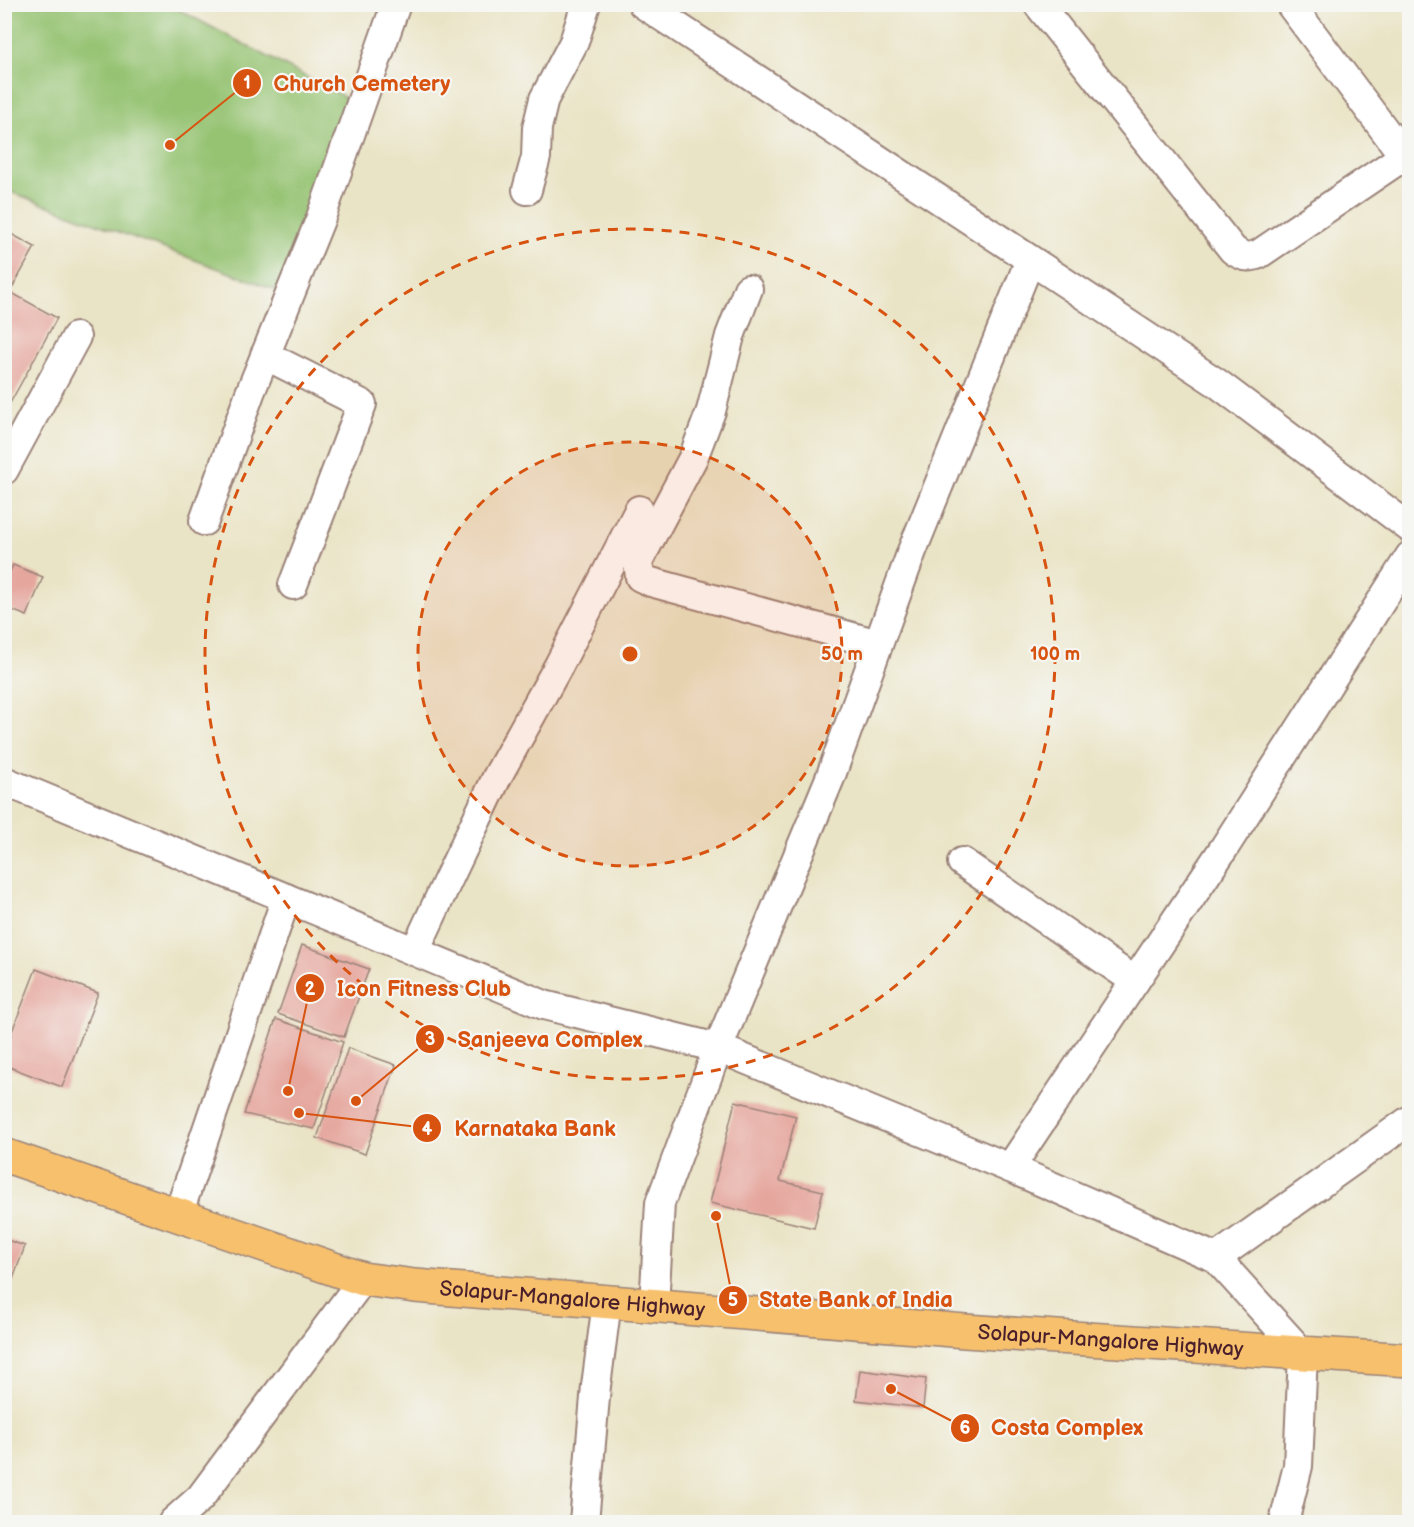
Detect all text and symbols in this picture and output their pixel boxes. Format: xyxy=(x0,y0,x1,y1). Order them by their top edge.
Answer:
callout: Church Cemetery xyxy=(232,63,463,103)
text: Church Cemetery xyxy=(274,71,450,98)
text: 1 xyxy=(243,73,251,94)
centre of rings xyxy=(620,644,640,664)
text: 50 m xyxy=(821,644,863,665)
text: 100 m xyxy=(1030,644,1080,665)
callout: Icon Fitness Club xyxy=(295,968,523,1008)
text: Icon Fitness Club xyxy=(337,976,511,1003)
text: 2 xyxy=(305,979,316,1000)
callout: Sanjeeva Complex xyxy=(415,1019,654,1059)
text: Sanjeeva Complex xyxy=(457,1027,643,1054)
text: 3 xyxy=(425,1029,435,1050)
callout: Karnataka Bank xyxy=(412,1108,628,1148)
text: Karnataka Bank xyxy=(454,1116,616,1143)
text: 4 xyxy=(422,1119,433,1140)
street label: Solapur-Mangalore Highway xyxy=(438,1276,706,1322)
callout: State Bank of India xyxy=(718,1280,965,1320)
text: State Bank of India xyxy=(759,1287,953,1314)
text: 5 xyxy=(728,1290,738,1311)
street label: Solapur-Mangalore Highway xyxy=(977,1319,1245,1362)
callout: Costa Complex xyxy=(950,1408,1155,1448)
text: Costa Complex xyxy=(991,1415,1143,1442)
text: 6 xyxy=(960,1418,971,1439)

